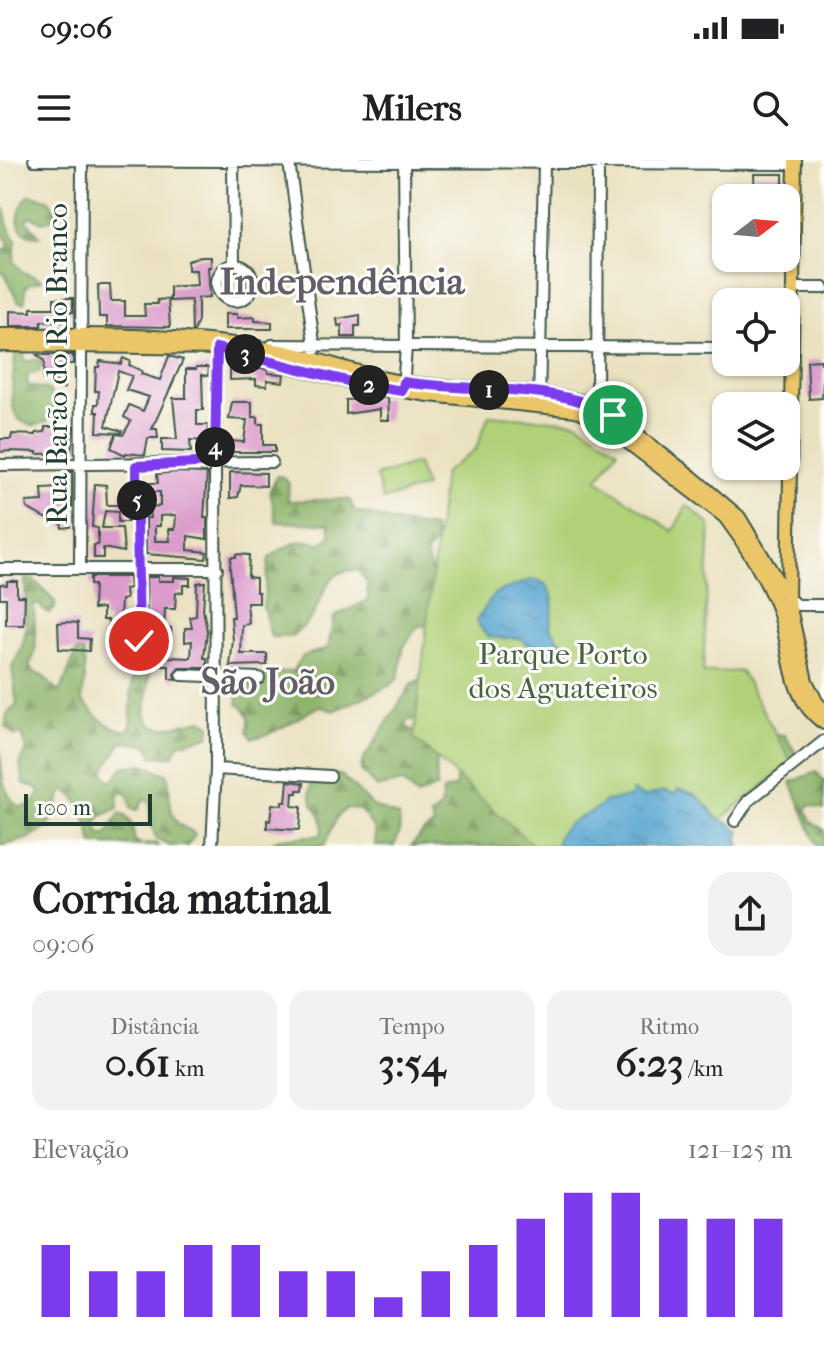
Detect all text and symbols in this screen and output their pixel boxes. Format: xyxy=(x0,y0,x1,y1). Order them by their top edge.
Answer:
text: 09:06 xyxy=(40,11,112,46)
icon: menu xyxy=(32,86,76,130)
icon: search xyxy=(748,86,792,130)
text: Milers xyxy=(362,87,462,129)
north arrow xyxy=(712,184,800,272)
map controls xyxy=(712,184,800,480)
street label: Rua Barão do Rio Branco xyxy=(40,203,75,525)
district label: Independência xyxy=(220,259,466,304)
button: locate xyxy=(712,288,800,376)
pin: 3 xyxy=(225,334,265,374)
text: 3 xyxy=(240,341,250,367)
pin: 2 xyxy=(349,365,389,405)
pin: 1 xyxy=(469,370,509,410)
text: 2 xyxy=(363,372,375,398)
text: 1 xyxy=(485,377,493,403)
pin xyxy=(579,381,647,449)
button: layers xyxy=(712,392,800,480)
icon: arrive xyxy=(591,393,635,437)
pin: 4 xyxy=(195,427,235,467)
text: 4 xyxy=(209,434,222,460)
pin: 5 xyxy=(117,480,157,520)
text: 5 xyxy=(132,487,142,513)
pin xyxy=(105,607,173,675)
icon: check xyxy=(117,619,161,663)
park label: Parque Porto dos Aguateiros xyxy=(468,637,658,706)
district label: São João xyxy=(201,659,335,704)
scale bar xyxy=(24,790,152,826)
text: 100 m xyxy=(36,795,91,821)
button: share xyxy=(708,872,792,956)
text: Corrida matinal xyxy=(32,873,331,924)
text: 09:06 xyxy=(32,929,95,960)
text: Distância xyxy=(110,1014,199,1040)
text: Tempo xyxy=(379,1014,445,1040)
text: Ritmo xyxy=(640,1014,699,1040)
text: 0.61 xyxy=(105,1040,170,1086)
text: 3:54 xyxy=(378,1040,445,1086)
text: 6:23 xyxy=(615,1040,684,1086)
text: km xyxy=(170,1056,205,1082)
text: /km xyxy=(684,1056,723,1082)
text: Elevação xyxy=(32,1134,129,1165)
text: 121–125 m xyxy=(688,1134,792,1165)

